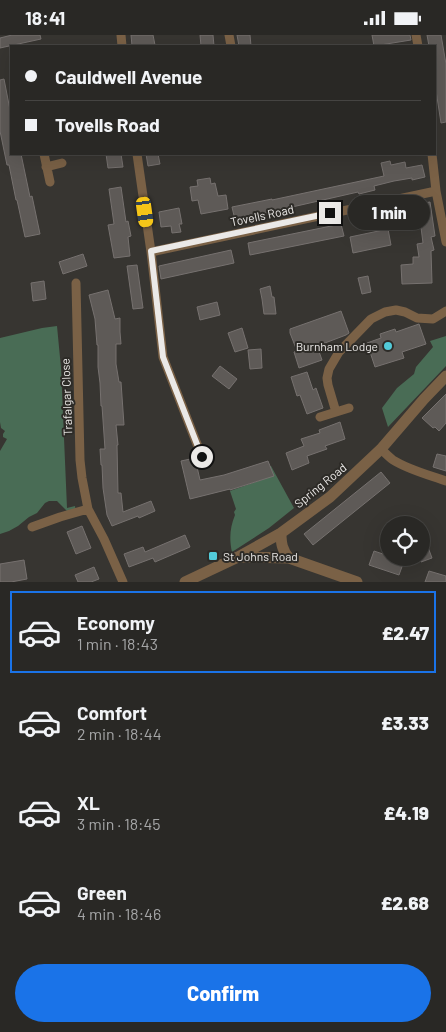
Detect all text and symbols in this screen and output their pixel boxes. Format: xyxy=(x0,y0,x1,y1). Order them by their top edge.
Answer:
text: 18:41 xyxy=(25,6,65,29)
text: Cauldwell Avenue xyxy=(55,65,202,88)
text: Tovells Road xyxy=(55,113,160,136)
callout: 1 min xyxy=(348,195,430,231)
car xyxy=(135,196,154,228)
street label: Tovells Road xyxy=(229,201,295,229)
route end xyxy=(319,202,341,224)
text: 1 min xyxy=(371,203,407,222)
place label: Burnham Lodge xyxy=(296,339,378,353)
marker: Burnham Lodge xyxy=(382,340,394,352)
street label: Trafalgar Close xyxy=(58,358,74,436)
route start xyxy=(191,446,213,468)
street label: Spring Road xyxy=(291,460,349,510)
map controls xyxy=(380,516,430,566)
button: locate xyxy=(380,516,430,566)
place label: St Johns Road xyxy=(223,549,298,563)
marker: St Johns Road xyxy=(207,550,219,562)
icon: car xyxy=(17,610,62,655)
text: Economy xyxy=(77,611,155,634)
text: £2.47 xyxy=(382,621,429,644)
text: 1 min · 18:43 xyxy=(77,634,158,653)
icon: car xyxy=(17,700,62,745)
text: Comfort xyxy=(77,701,147,724)
text: £3.33 xyxy=(381,711,429,734)
text: 2 min · 18:44 xyxy=(77,724,161,743)
icon: car xyxy=(17,790,62,835)
text: XL xyxy=(77,791,100,814)
text: £4.19 xyxy=(383,801,429,824)
text: 3 min · 18:45 xyxy=(77,814,161,833)
icon: car xyxy=(17,880,62,925)
text: Green xyxy=(77,881,127,904)
text: £2.68 xyxy=(381,891,429,914)
text: 4 min · 18:46 xyxy=(77,904,161,923)
button: Confirm xyxy=(15,964,431,1022)

